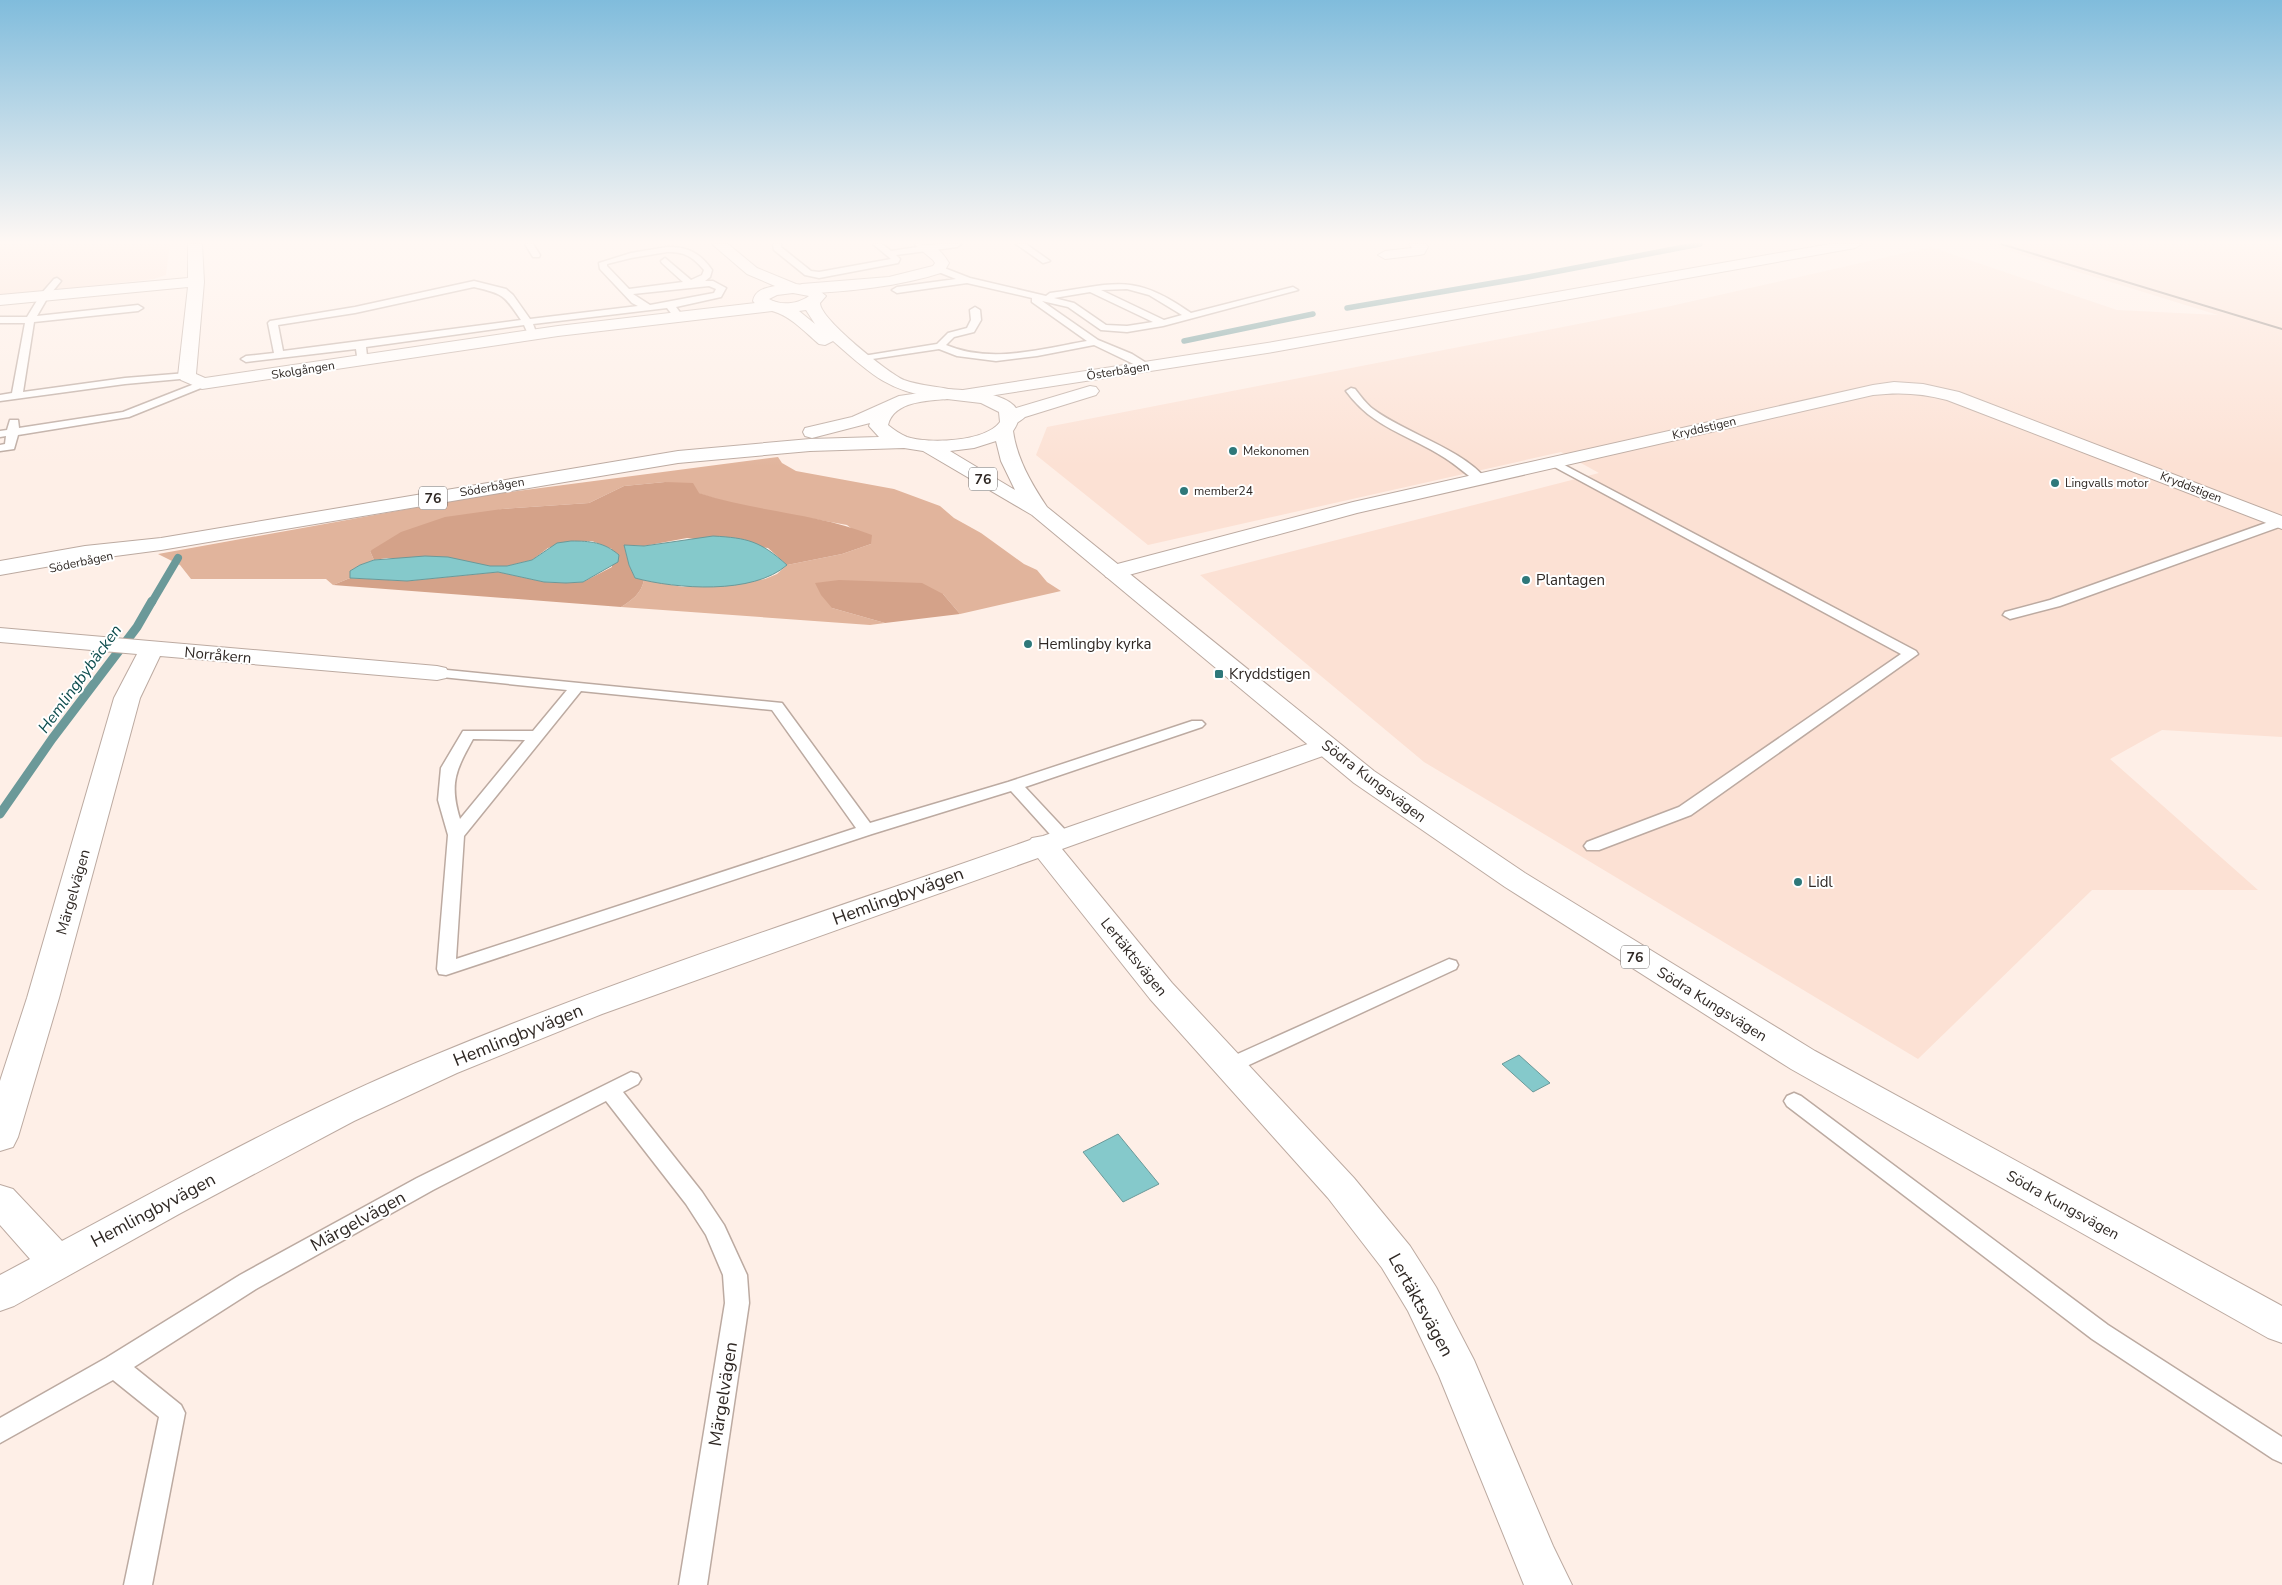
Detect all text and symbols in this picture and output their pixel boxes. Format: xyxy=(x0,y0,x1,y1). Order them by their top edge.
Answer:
street label: Skolgången xyxy=(270,357,336,383)
street label: Österbågen xyxy=(1085,358,1151,384)
street label: Kryddstigen xyxy=(1670,413,1738,443)
place label: Mekonomen xyxy=(1243,443,1309,459)
marker: Mekonomen xyxy=(1227,445,1239,457)
road number: 76 xyxy=(969,468,997,490)
street label: Kryddstigen xyxy=(2158,468,2224,506)
street label: Söderbågen xyxy=(458,473,526,501)
place label: Lingvalls motor xyxy=(2065,475,2149,491)
marker: Lingvalls motor xyxy=(2049,477,2061,489)
place label: member24 xyxy=(1194,483,1253,499)
marker: member24 xyxy=(1178,485,1190,497)
road number: 76 xyxy=(419,486,447,509)
street label: Söderbågen xyxy=(47,547,115,577)
place label: Plantagen xyxy=(1536,570,1605,590)
marker: Plantagen xyxy=(1520,574,1532,586)
water label: Hemlingbybäcken xyxy=(33,620,127,738)
place label: Hemlingby kyrka xyxy=(1038,634,1151,654)
marker: Hemlingby kyrka xyxy=(1022,638,1034,650)
street label: Norråkern xyxy=(184,642,252,668)
place label: Kryddstigen xyxy=(1229,664,1310,684)
marker: Kryddstigen xyxy=(1213,668,1225,680)
street label: Södra Kungsvägen xyxy=(1318,735,1430,827)
street label: Märgelvägen xyxy=(51,847,95,937)
street label: Hemlingbyvägen xyxy=(829,861,967,931)
place label: Lidl xyxy=(1808,872,1833,892)
marker: Lidl xyxy=(1792,876,1804,888)
street label: Lertäktsvägen xyxy=(1096,914,1172,1000)
road number: 76 xyxy=(1621,946,1649,969)
street label: Södra Kungsvägen xyxy=(1653,962,1771,1046)
street label: Hemlingbyvägen xyxy=(450,998,586,1072)
street label: Södra Kungsvägen xyxy=(2003,1166,2123,1244)
street label: Hemlingbyvägen xyxy=(86,1167,220,1253)
street label: Märgelvägen xyxy=(306,1185,410,1257)
street label: Lertäktsvägen xyxy=(1383,1249,1459,1361)
street label: Märgelvägen xyxy=(703,1340,743,1448)

